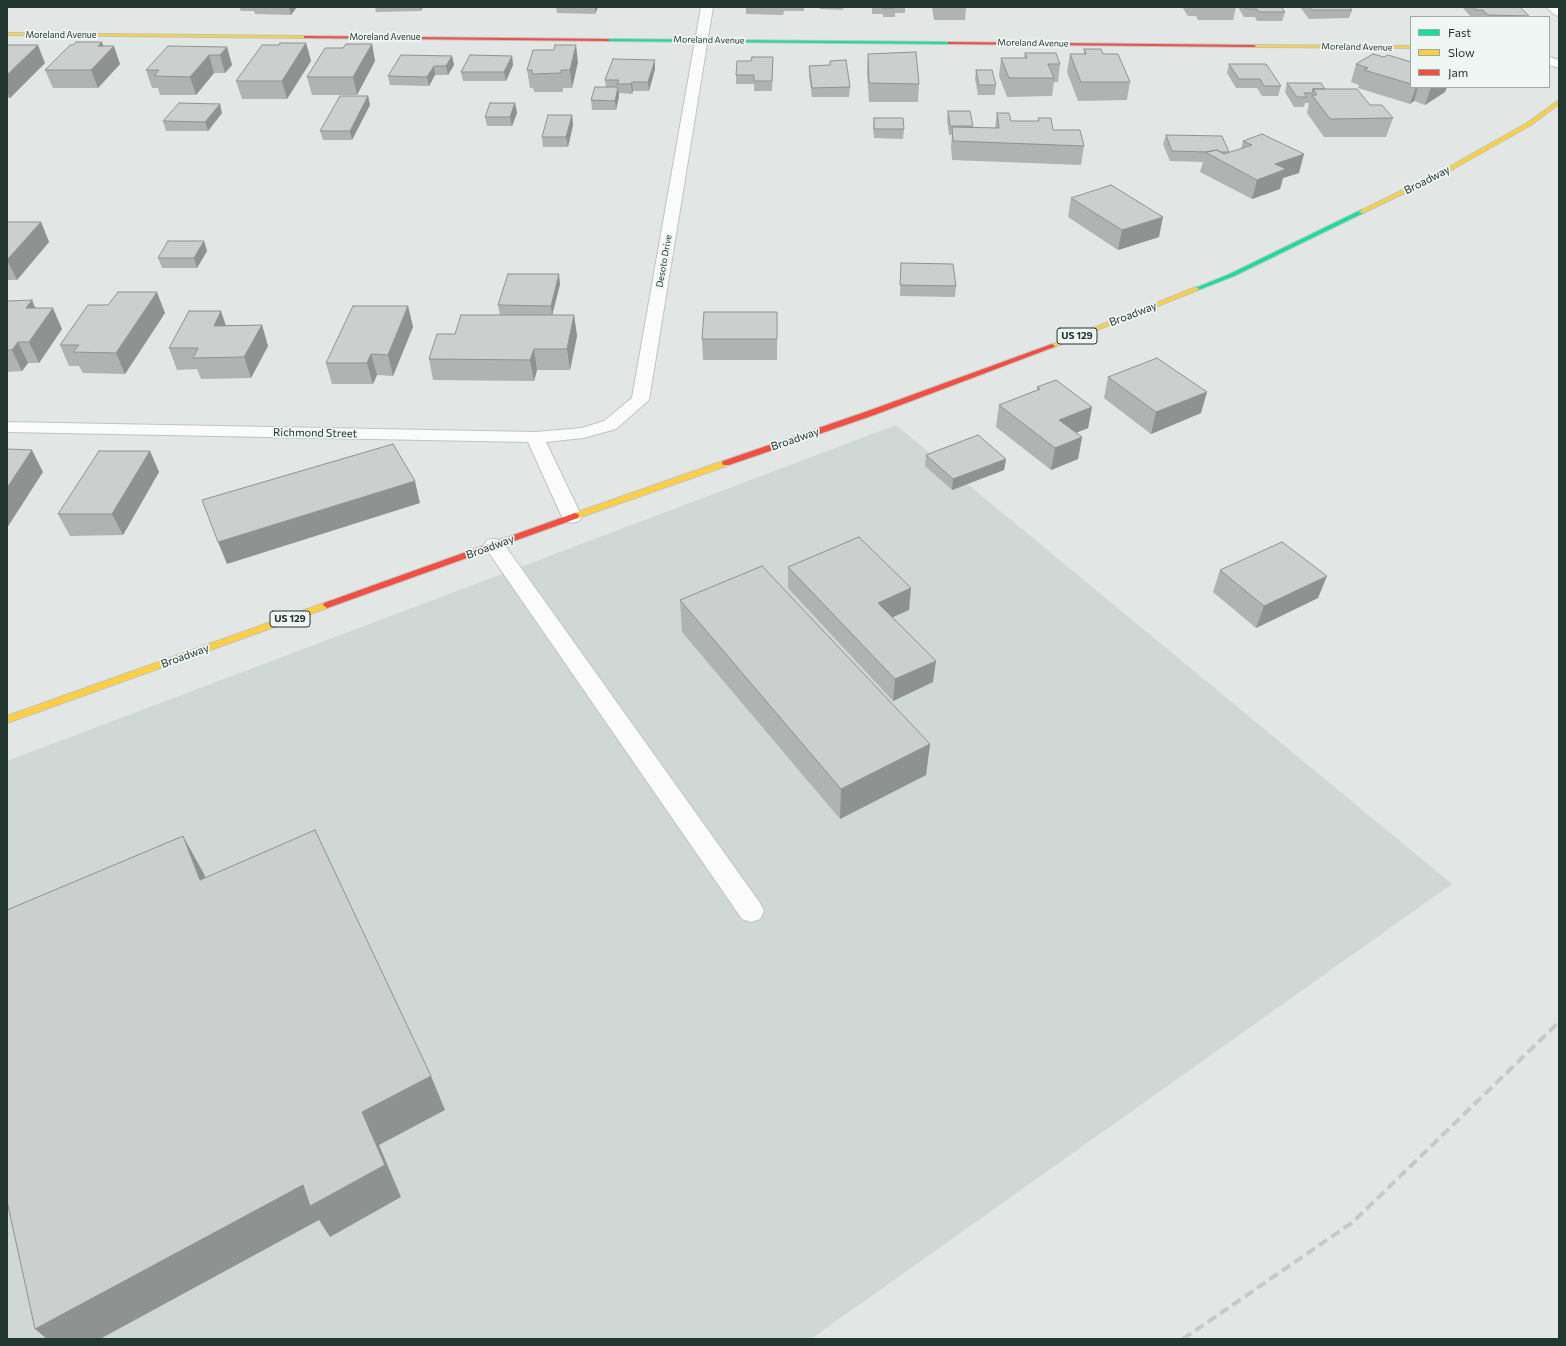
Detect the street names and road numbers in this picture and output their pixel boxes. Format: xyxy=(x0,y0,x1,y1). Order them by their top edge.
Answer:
street label: Moreland Avenue xyxy=(25,30,97,40)
street label: Moreland Avenue xyxy=(349,32,421,42)
street label: Moreland Avenue xyxy=(673,34,745,46)
street label: Moreland Avenue xyxy=(997,37,1069,49)
street label: Moreland Avenue xyxy=(1321,41,1393,53)
street label: Broadway xyxy=(1402,163,1452,197)
street label: Desoto Drive xyxy=(654,234,674,288)
street label: Broadway xyxy=(1107,299,1159,329)
road number: US 129 xyxy=(1057,328,1097,344)
street label: Broadway xyxy=(769,425,821,453)
street label: Richmond Street xyxy=(273,426,357,440)
street label: Broadway xyxy=(464,532,516,562)
road number: US 129 xyxy=(270,611,310,627)
street label: Broadway xyxy=(159,641,211,671)

